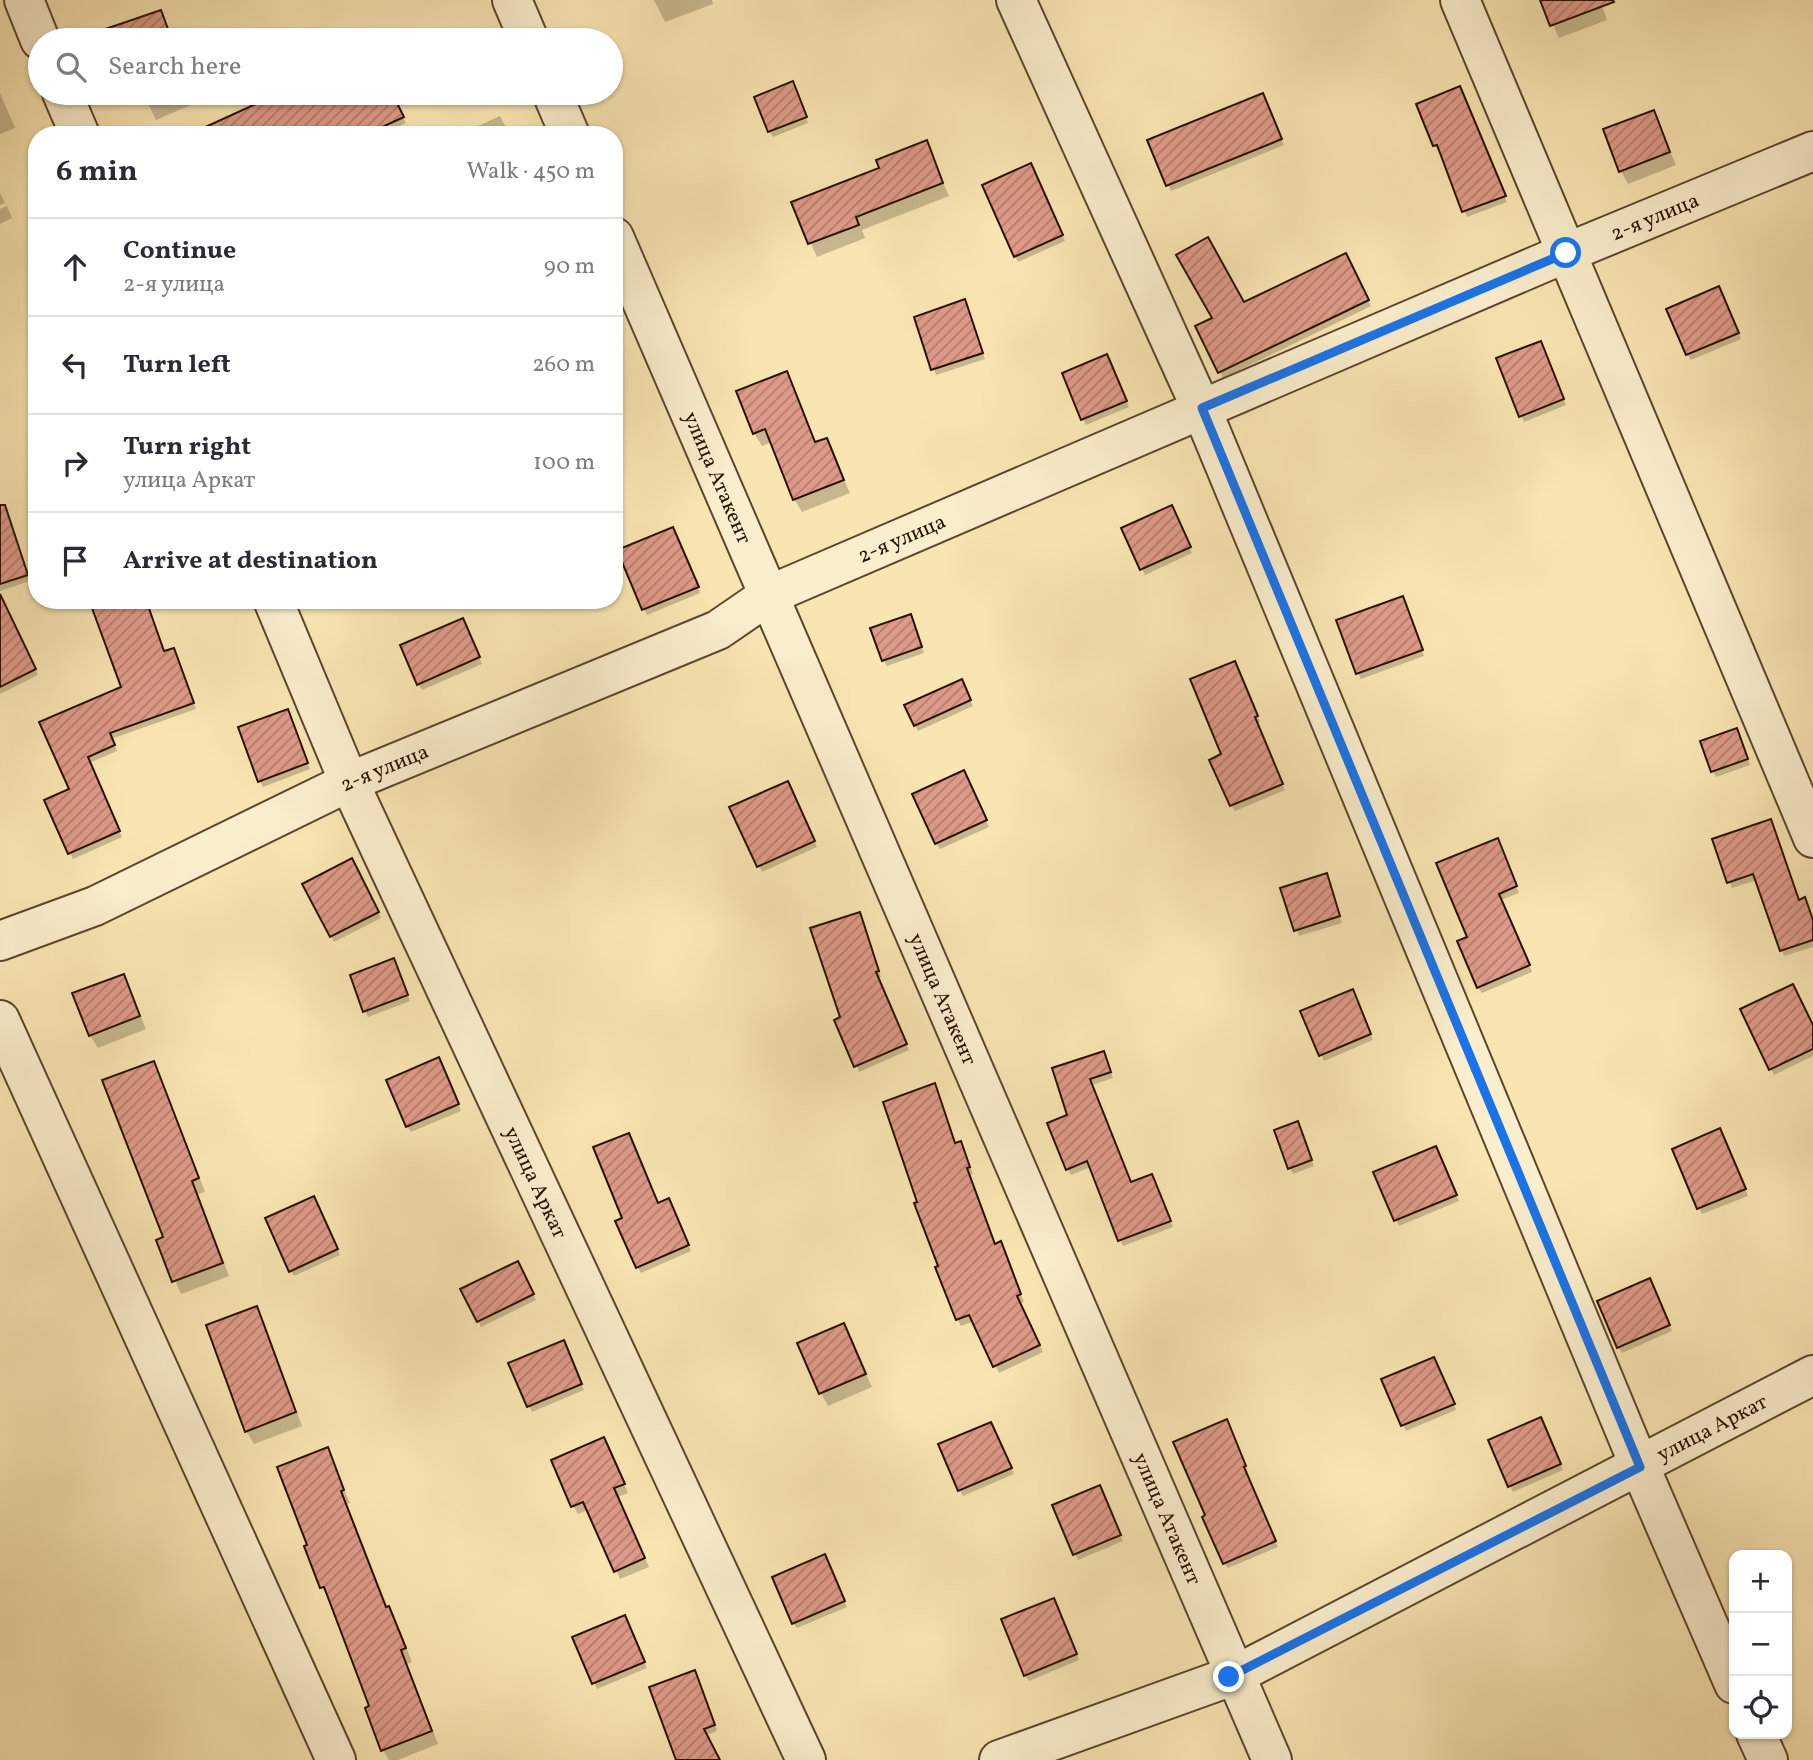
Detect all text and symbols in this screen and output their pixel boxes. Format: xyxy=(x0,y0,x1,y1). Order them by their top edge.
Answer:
search box xyxy=(28,28,623,105)
icon: search xyxy=(52,48,90,86)
text: Search here xyxy=(108,49,241,85)
text: 6 min xyxy=(56,151,138,193)
text: Walk · 450 m xyxy=(467,156,595,188)
street label: 2-я улица xyxy=(1607,187,1704,249)
text: Continue xyxy=(123,233,236,269)
route start xyxy=(1550,237,1581,268)
icon: ahead xyxy=(56,248,94,286)
text: 90 m xyxy=(544,251,595,283)
text: 2-я улица xyxy=(123,269,225,301)
icon: left xyxy=(56,346,94,384)
text: Turn left xyxy=(123,347,231,383)
text: 260 m xyxy=(532,349,595,381)
street label: улица Атакент xyxy=(675,407,758,549)
text: Turn right xyxy=(123,429,251,465)
icon: right xyxy=(56,444,94,482)
text: 100 m xyxy=(533,447,595,479)
text: улица Аркат xyxy=(123,465,255,497)
street label: 2-я улица xyxy=(854,508,951,571)
icon: arrive xyxy=(56,542,94,580)
text: Arrive at destination xyxy=(123,543,378,579)
street label: 2-я улица xyxy=(336,738,433,800)
street label: улица Атакент xyxy=(900,929,983,1071)
street label: улица Аркат xyxy=(496,1122,574,1244)
street label: улица Аркат xyxy=(1652,1388,1773,1470)
street label: улица Атакент xyxy=(1125,1448,1208,1590)
map controls xyxy=(1729,1550,1792,1739)
button: + xyxy=(1729,1550,1792,1613)
button: − xyxy=(1729,1613,1792,1676)
route end xyxy=(1213,1661,1244,1692)
button: locate xyxy=(1729,1676,1792,1739)

